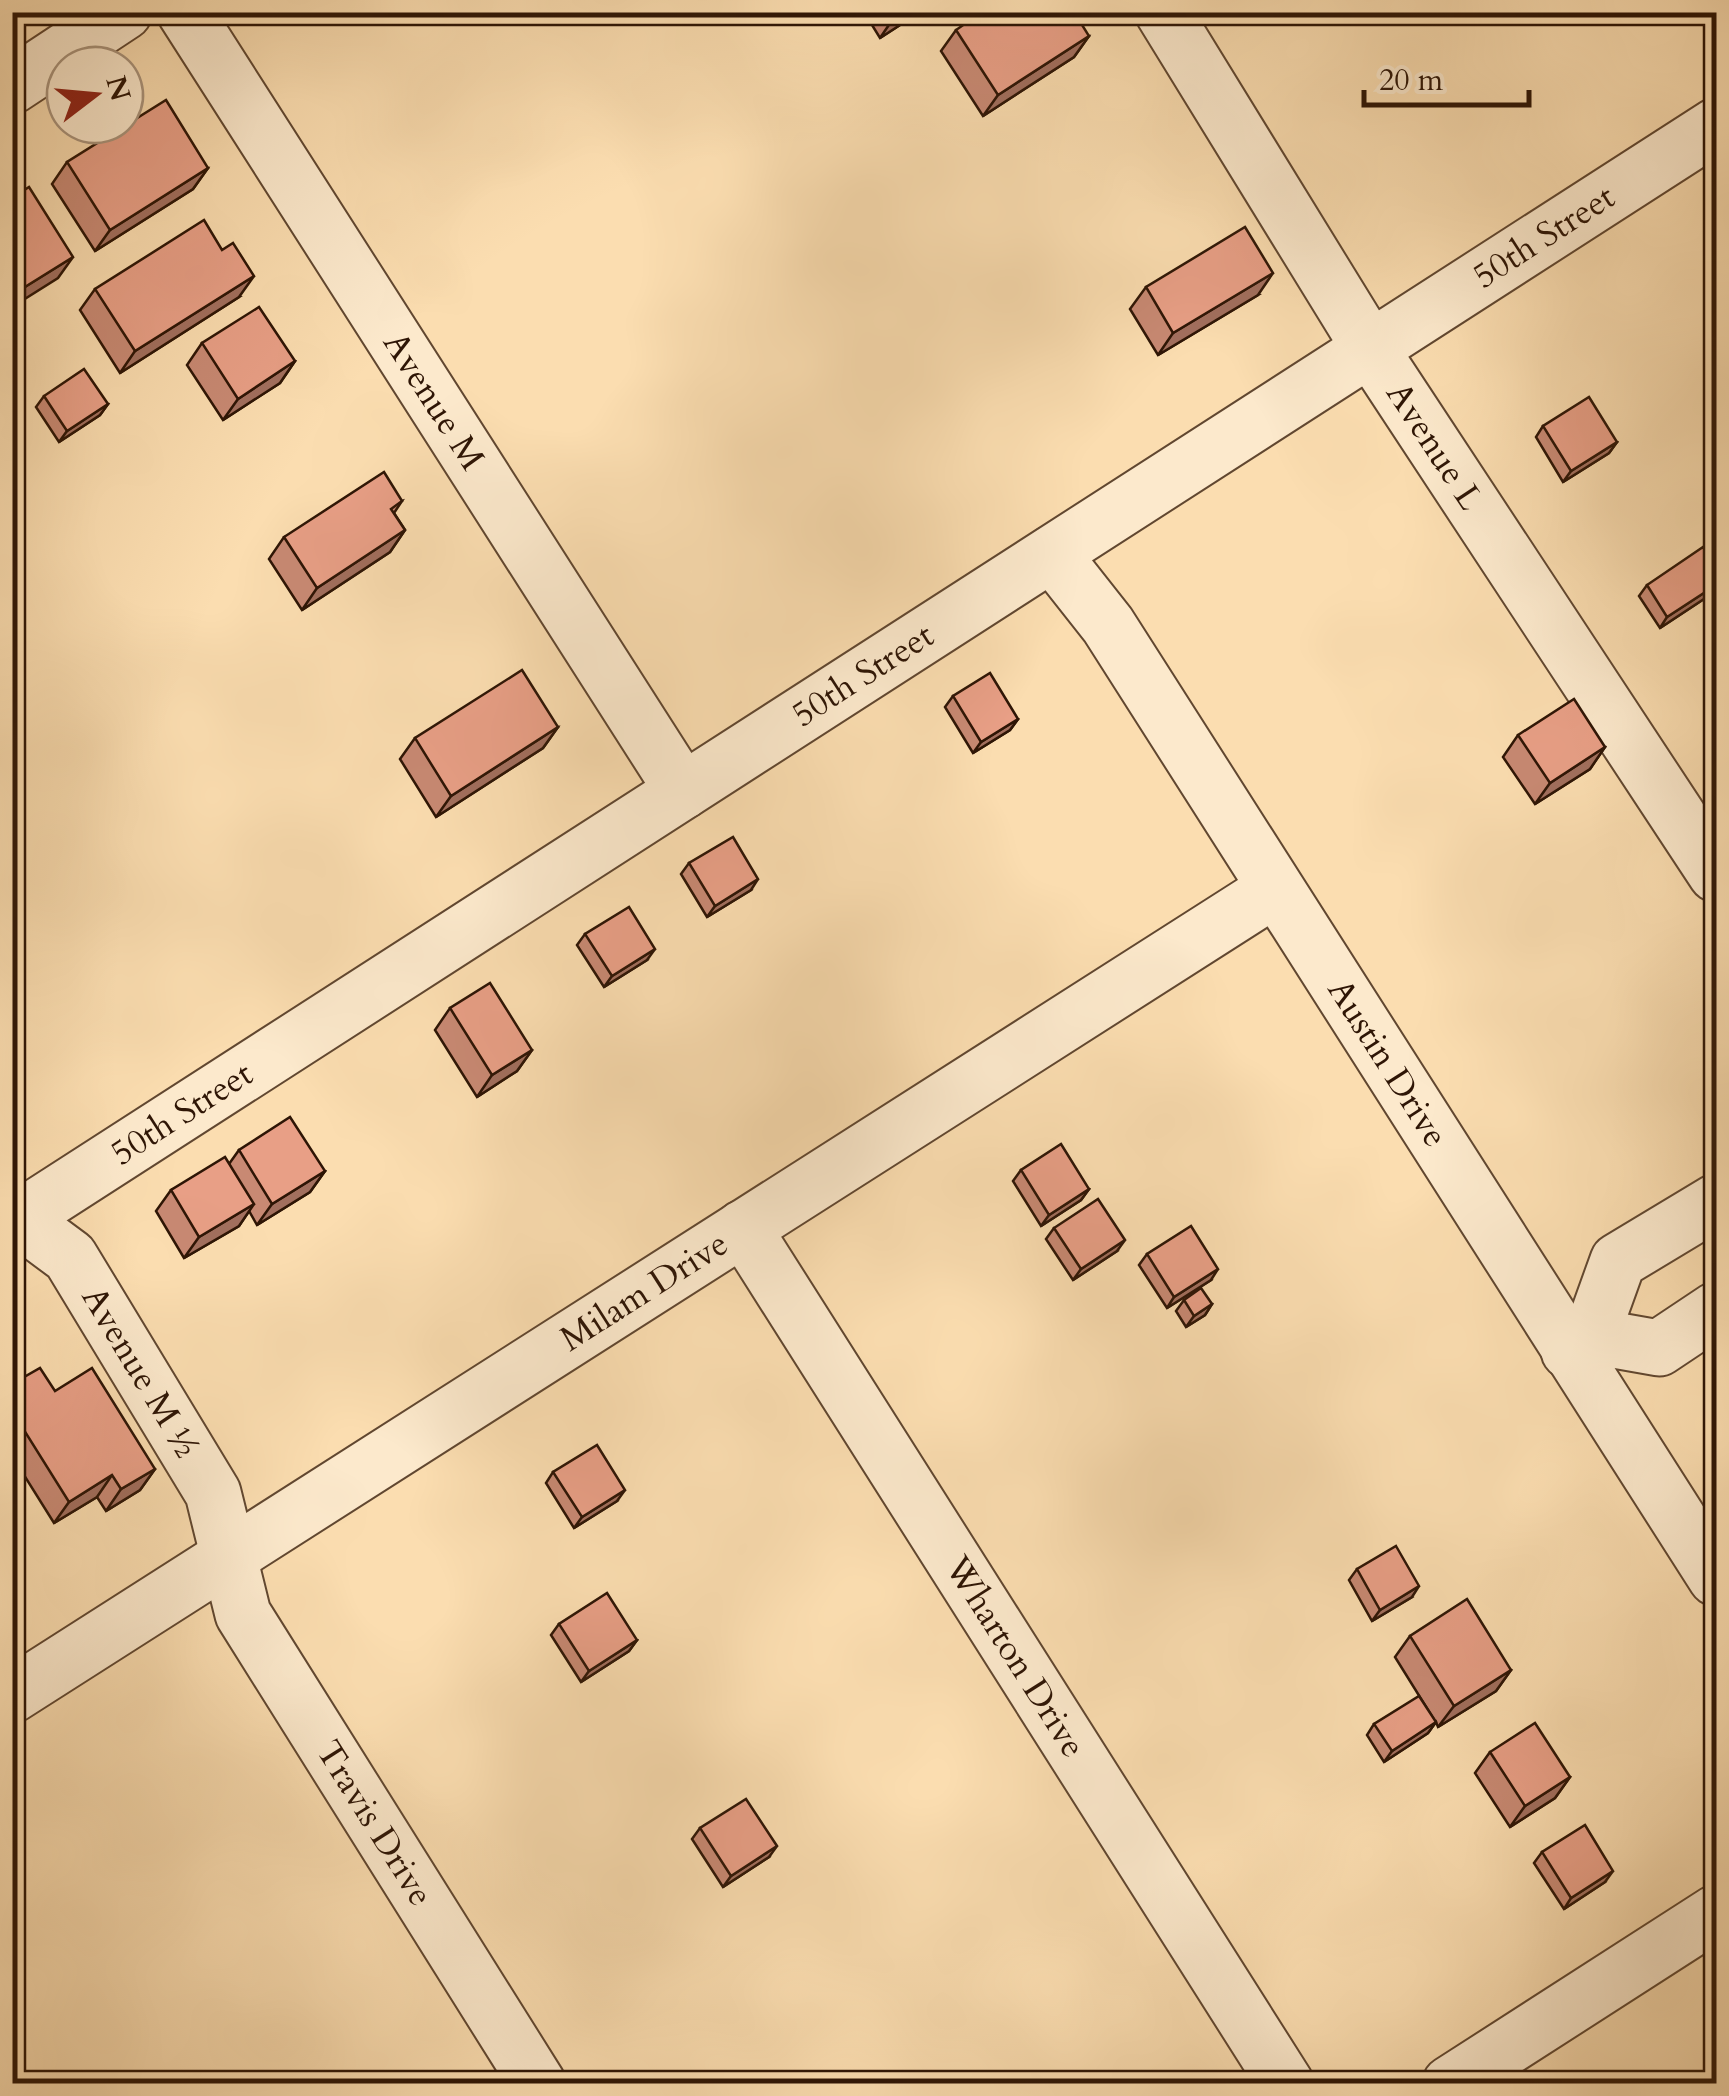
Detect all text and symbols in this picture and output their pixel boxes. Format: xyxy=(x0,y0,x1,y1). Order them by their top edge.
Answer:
north arrow xyxy=(45,45,145,145)
scale bar xyxy=(1364,45,1529,107)
text: 20 m xyxy=(1379,60,1444,101)
text: N xyxy=(96,71,140,105)
street label: 50th Street xyxy=(1464,173,1624,300)
street label: Avenue M xyxy=(372,323,496,480)
street label: Avenue L xyxy=(1375,373,1494,520)
street label: 50th Street xyxy=(783,612,943,739)
street label: Austin Drive xyxy=(1316,970,1459,1156)
street label: 50th Street xyxy=(102,1050,262,1177)
street label: Milam Drive xyxy=(551,1220,737,1363)
street label: Avenue M ½ xyxy=(70,1277,210,1467)
street label: Wharton Drive xyxy=(933,1546,1097,1767)
street label: Travis Drive xyxy=(304,1731,444,1915)

